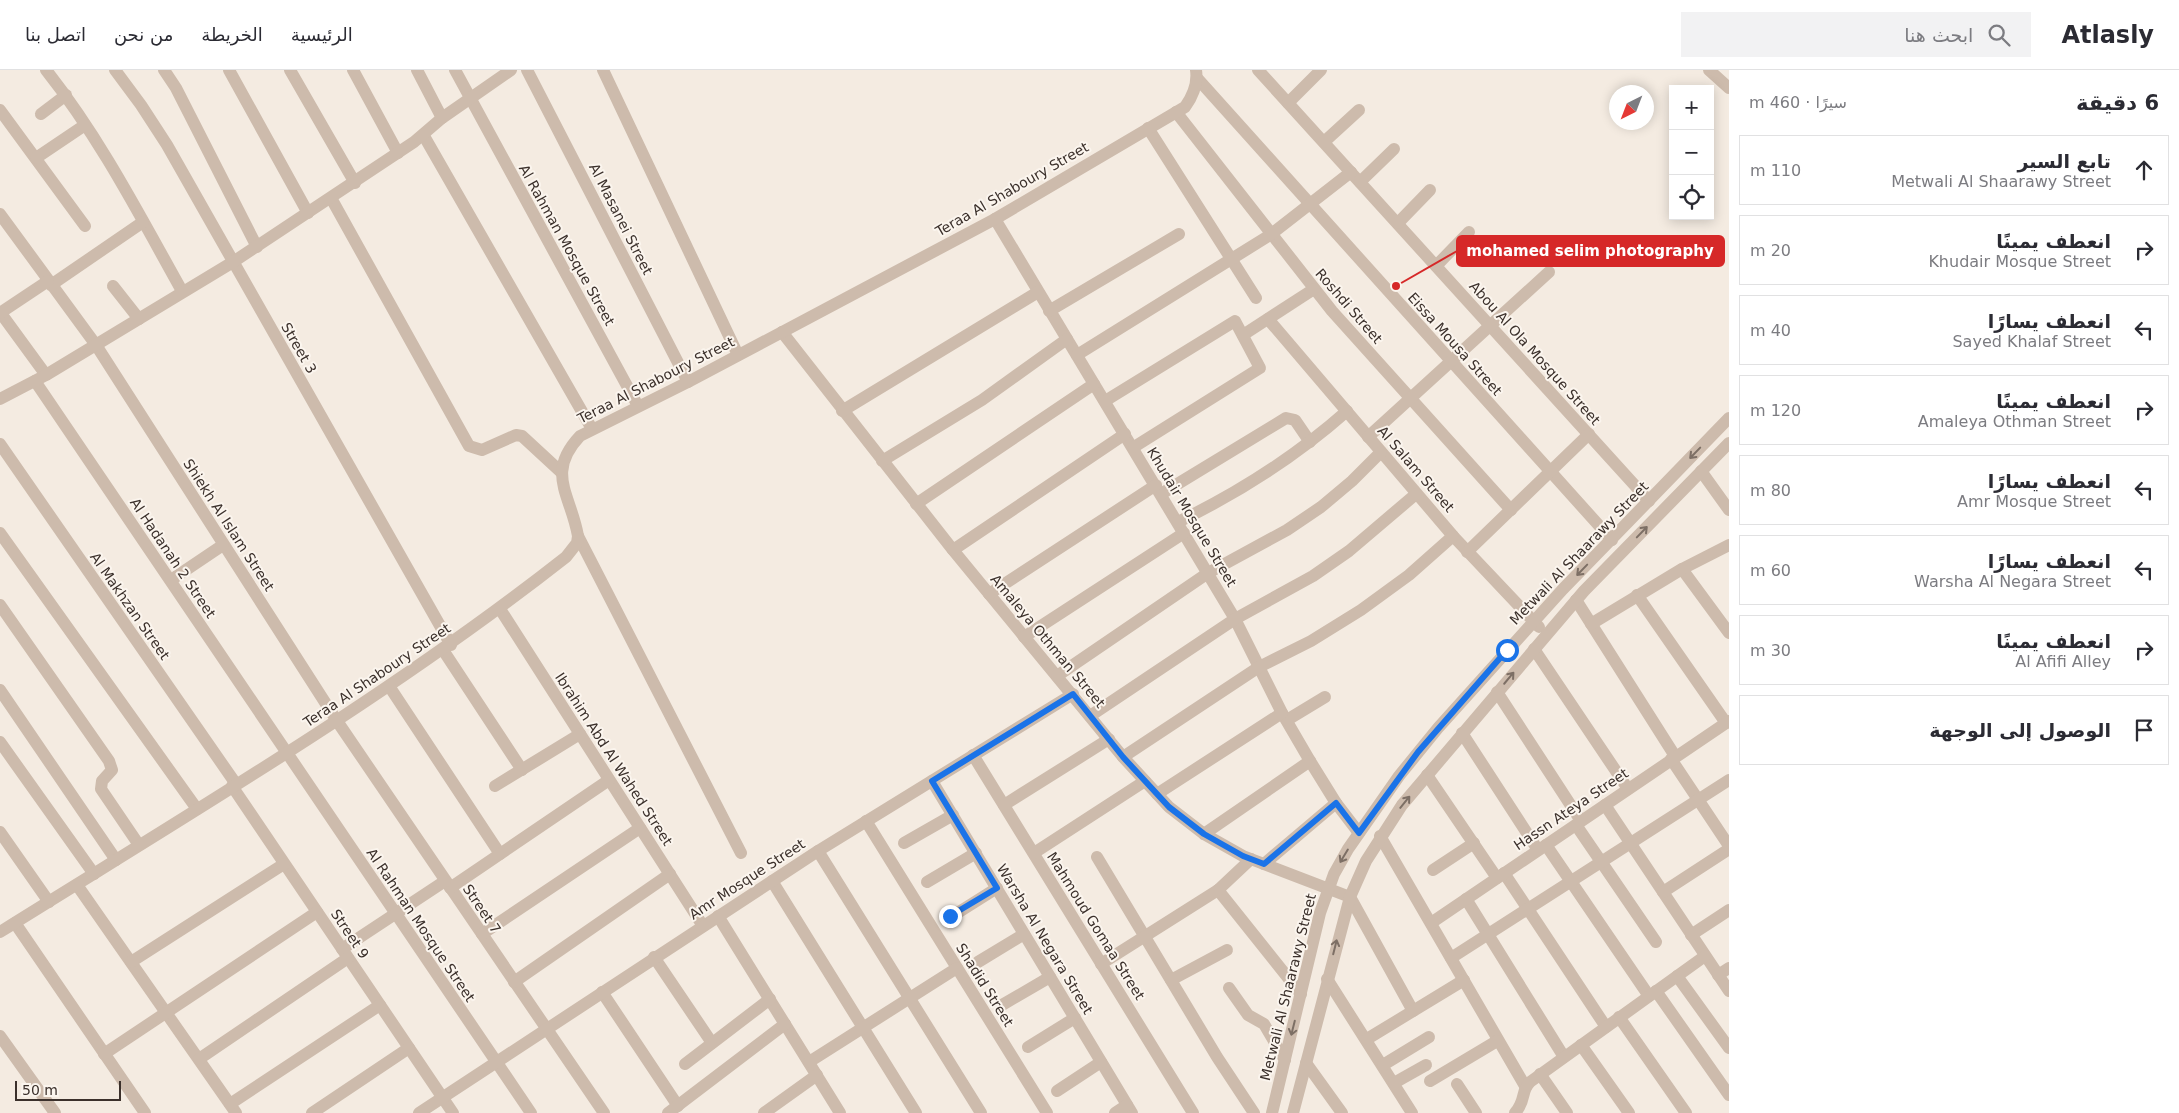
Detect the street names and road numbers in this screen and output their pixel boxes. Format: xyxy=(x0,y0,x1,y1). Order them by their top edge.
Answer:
street label: Teraa Al Shaboury Street xyxy=(932,138,1092,240)
street label: Al Masanei Street xyxy=(586,161,656,278)
street label: Al Rahman Mosque Street xyxy=(516,162,618,329)
street label: Roshdi Street xyxy=(1312,265,1386,347)
street label: Abou Al Ola Mosque Street xyxy=(1466,278,1604,428)
street label: Eissa Mousa Street xyxy=(1405,289,1506,399)
street label: Street 3 xyxy=(278,320,320,376)
street label: Teraa Al Shaboury Street xyxy=(574,333,737,427)
street label: Al Salam Street xyxy=(1374,423,1458,516)
street label: Khudair Mosque Street xyxy=(1144,444,1240,590)
street label: Shiekh Al Islam Street xyxy=(180,456,278,594)
street label: Metwali Al Shaarawy Street xyxy=(1506,478,1652,628)
street label: Al Hadanah 2 Street xyxy=(127,495,219,621)
street label: Al Makhzan Street xyxy=(87,549,173,663)
street label: Amaleya Othman Street xyxy=(988,571,1109,711)
street label: Teraa Al Shaboury Street xyxy=(300,619,454,731)
street label: Ibrahim Abd Al Wahed Street xyxy=(552,670,676,849)
street label: Hassn Ateya Street xyxy=(1511,765,1632,853)
street label: Amr Mosque Street xyxy=(686,835,808,922)
street label: Al Rahman Mosque Street xyxy=(364,845,479,1005)
street label: Mahmoud Gomaa Street xyxy=(1044,849,1148,1003)
street label: Warsha Al Negara Street xyxy=(994,861,1096,1017)
street label: Street 7 xyxy=(460,881,504,937)
street label: Metwali Al Shaarawy Street xyxy=(1257,891,1319,1082)
street label: Street 9 xyxy=(328,906,372,962)
street label: Shadid Street xyxy=(953,940,1017,1030)

